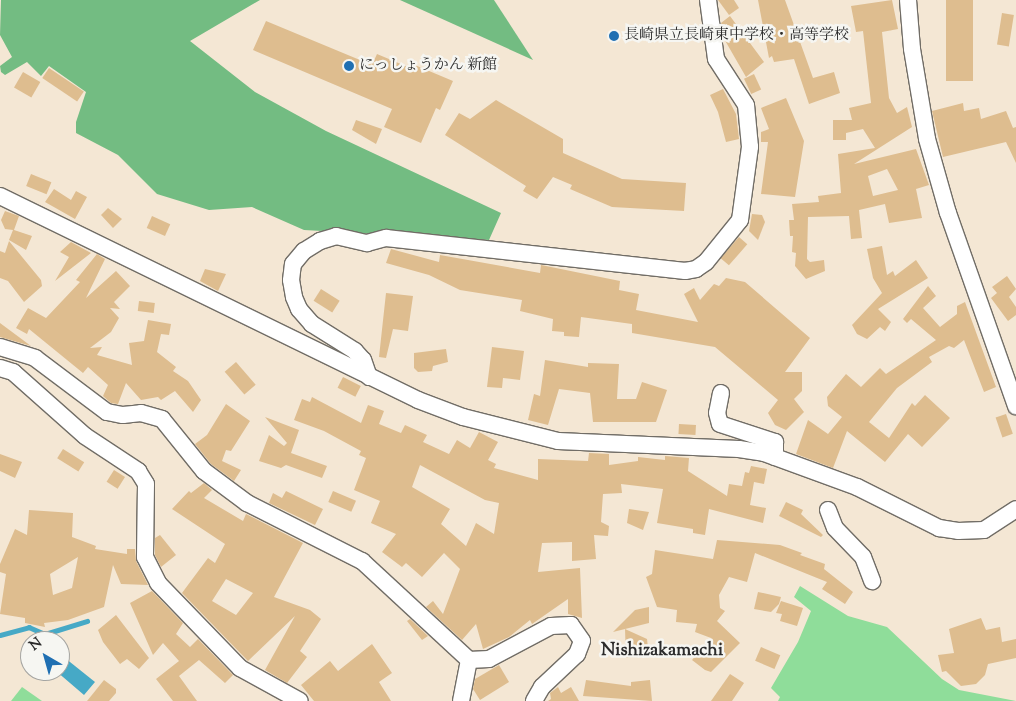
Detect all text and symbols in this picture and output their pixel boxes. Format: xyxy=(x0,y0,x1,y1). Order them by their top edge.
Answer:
place label: 長崎県立長崎東中学校・高等学校 xyxy=(624,27,849,45)
marker: 長崎県立長崎東中学校・高等学校 xyxy=(608,30,620,42)
place label: にっしょうかん 新館 xyxy=(359,57,497,75)
marker: にっしょうかん 新館 xyxy=(343,60,355,72)
north arrow xyxy=(20,631,70,681)
text: N xyxy=(26,634,47,656)
district label: Nishizakamachi xyxy=(601,640,723,662)

